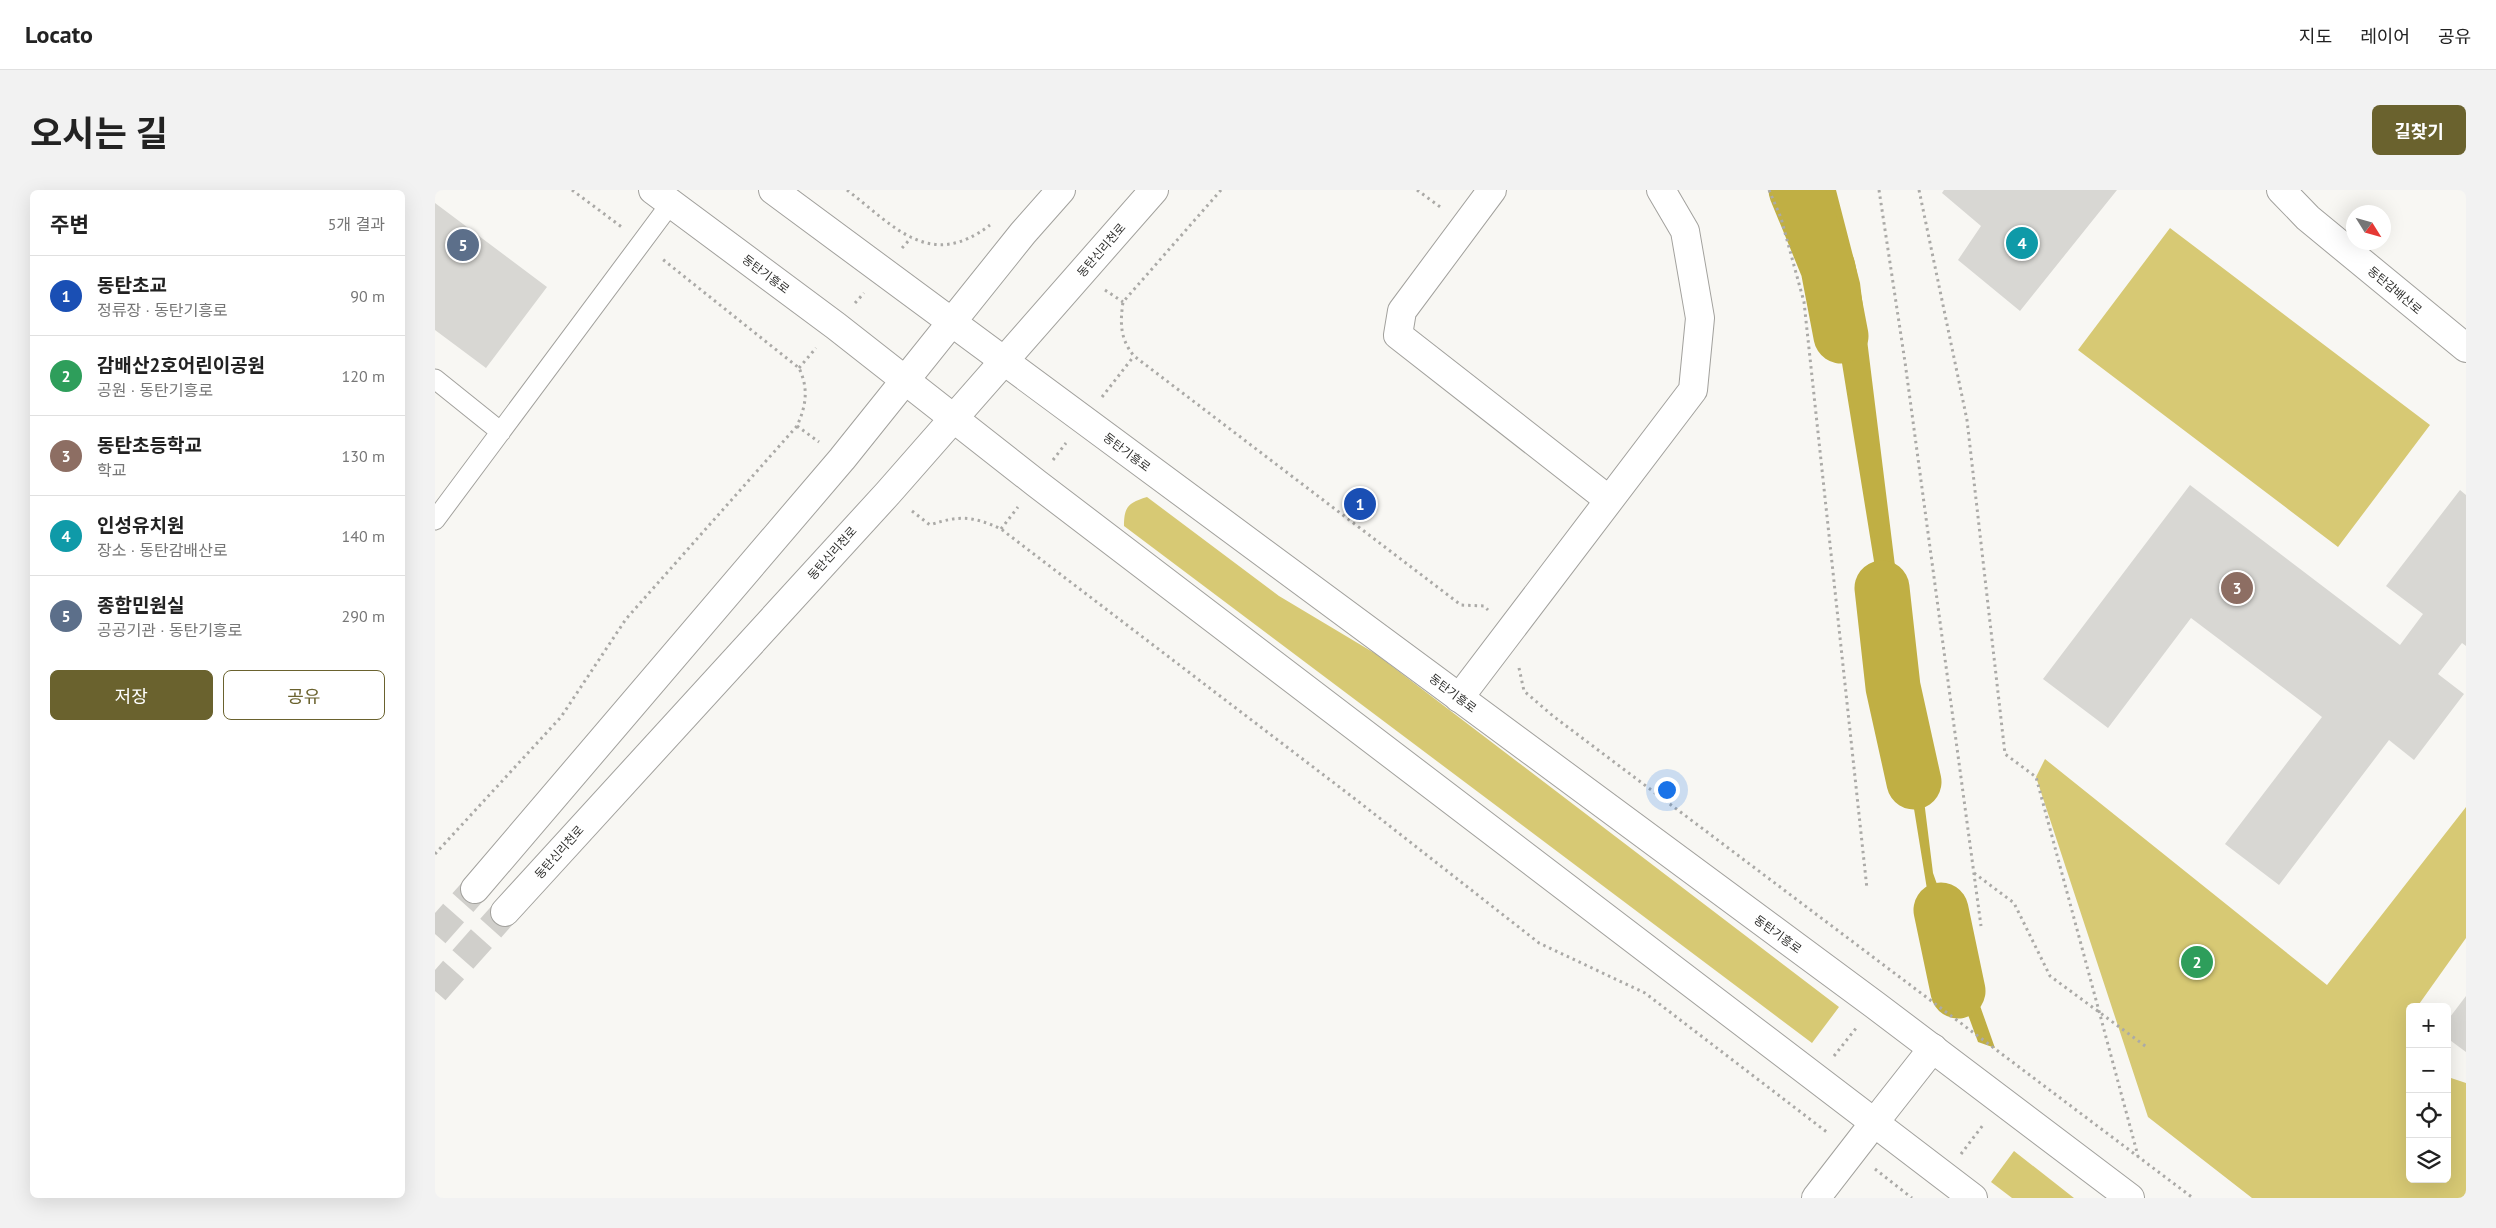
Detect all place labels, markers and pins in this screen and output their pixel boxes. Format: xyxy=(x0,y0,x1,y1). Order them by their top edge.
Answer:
pin: 4 xyxy=(2006,224,2038,262)
pin: 5 xyxy=(447,226,479,264)
pin: 1 xyxy=(1344,485,1376,523)
pin: 3 xyxy=(2221,569,2253,607)
pin: 2 xyxy=(2181,943,2213,981)

